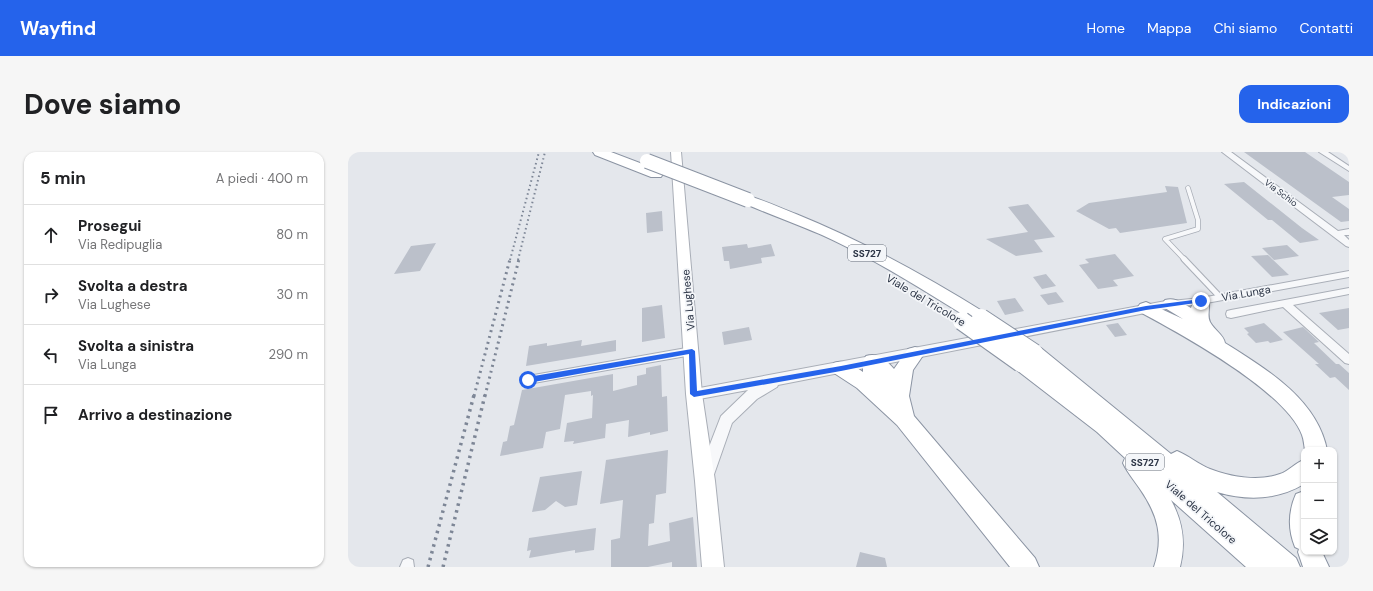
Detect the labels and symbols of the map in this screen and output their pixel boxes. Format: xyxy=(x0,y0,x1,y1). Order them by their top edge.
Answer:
street label: Via Schio xyxy=(1262,177,1300,209)
road number: SS727 xyxy=(848,245,886,261)
street label: Via Lughese xyxy=(678,269,698,331)
street label: Viale del Tricolore xyxy=(884,271,968,329)
street label: Via Lunga xyxy=(1220,282,1272,304)
route end xyxy=(1192,292,1210,310)
route start xyxy=(519,371,537,389)
road number: SS727 xyxy=(1126,454,1164,470)
street label: Viale del Tricolore xyxy=(1162,477,1240,547)

